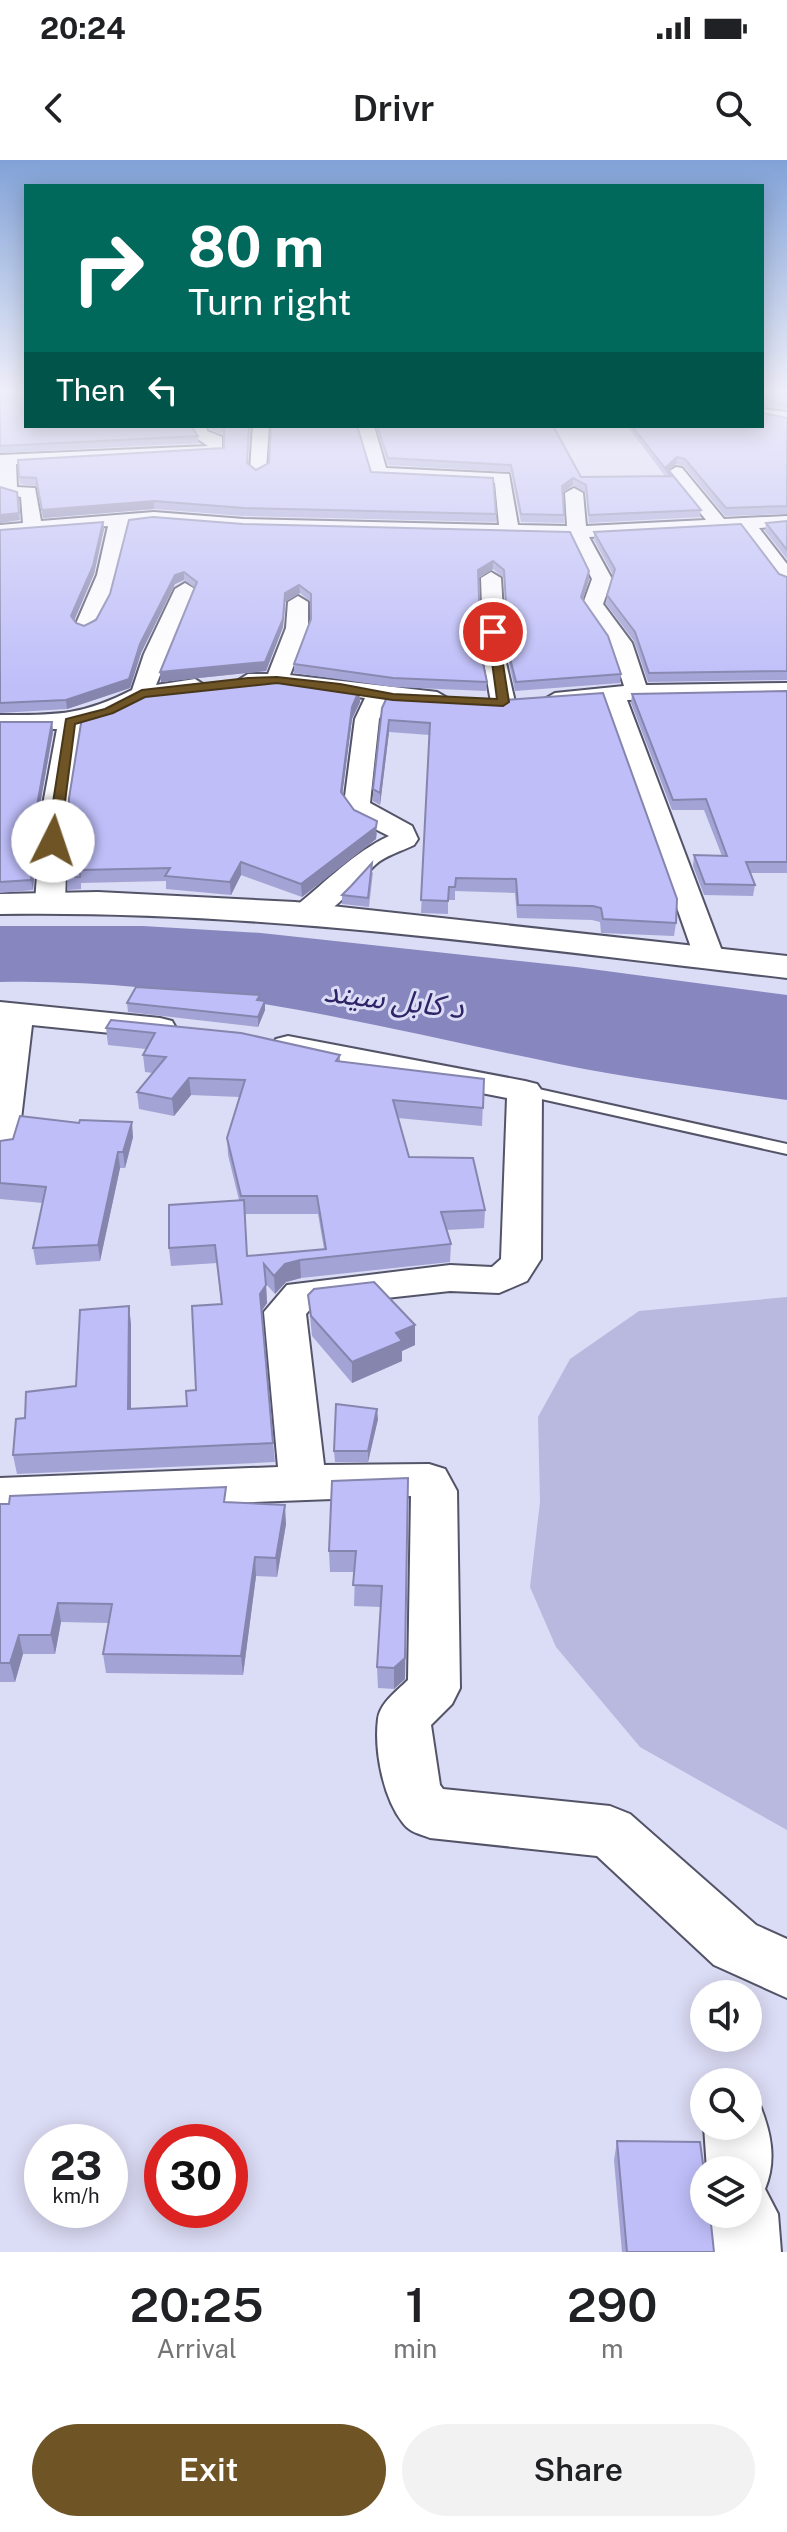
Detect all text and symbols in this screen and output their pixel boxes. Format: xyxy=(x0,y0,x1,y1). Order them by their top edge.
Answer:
text: 20:24 xyxy=(40,10,126,46)
icon: back xyxy=(32,86,76,130)
icon: search xyxy=(711,86,755,130)
text: Drivr xyxy=(352,87,435,129)
text: 80 m xyxy=(188,214,324,280)
icon: right xyxy=(56,216,160,320)
text: Turn right xyxy=(188,281,351,323)
icon: left xyxy=(141,368,185,412)
text: Then xyxy=(56,372,125,408)
pin xyxy=(459,598,527,666)
icon: arrive xyxy=(471,610,515,654)
position arrow xyxy=(11,799,95,883)
water label: د کابل سيند xyxy=(322,973,467,1026)
map controls xyxy=(690,1980,762,2228)
button: sound xyxy=(690,1980,762,2052)
button: search xyxy=(690,2068,762,2140)
speed limit sign: 30 xyxy=(144,2124,248,2228)
text: 23 xyxy=(50,2142,102,2189)
button: layers xyxy=(690,2156,762,2228)
text: km/h xyxy=(52,2184,100,2208)
text: 20:25 xyxy=(130,2276,264,2333)
text: 1 xyxy=(405,2276,425,2333)
text: 290 xyxy=(567,2276,657,2333)
text: Arrival xyxy=(156,2333,237,2364)
text: min xyxy=(393,2333,437,2364)
text: m xyxy=(601,2333,623,2364)
button: Exit xyxy=(32,2424,386,2516)
button: Share xyxy=(402,2424,755,2516)

